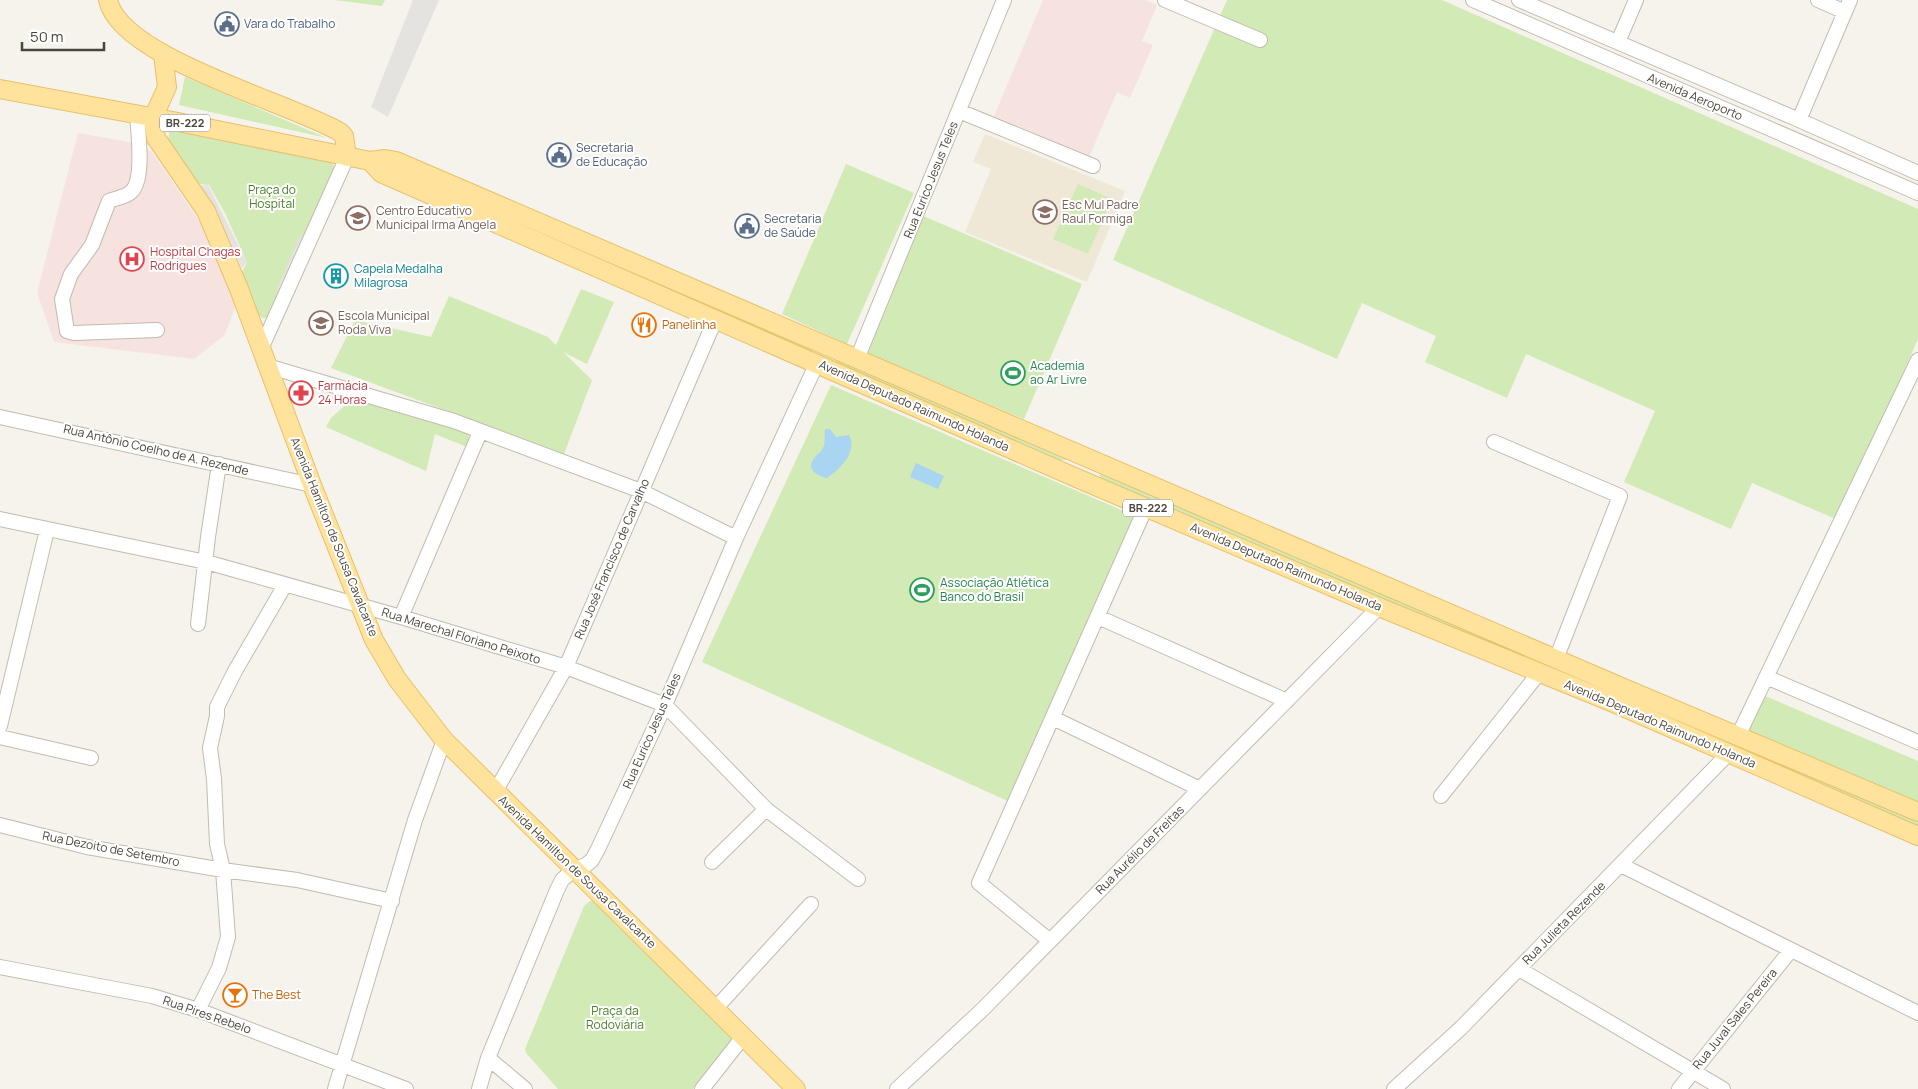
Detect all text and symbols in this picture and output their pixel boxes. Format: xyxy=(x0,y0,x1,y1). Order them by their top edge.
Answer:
public building icon: Vara do Trabalho xyxy=(214,11,240,37)
place label: Vara do Trabalho xyxy=(244,15,335,32)
scale bar xyxy=(22,20,105,52)
text: 50 m xyxy=(30,26,64,47)
street label: Avenida Aeroporto xyxy=(1645,69,1745,124)
road number: BR-222 xyxy=(160,115,210,132)
street label: Rua Eurico Jesus Teles xyxy=(899,119,962,241)
place label: Secretaria de Educação xyxy=(576,139,647,170)
public building icon: Secretaria de Educação xyxy=(546,142,572,168)
park label: Praça do Hospital xyxy=(248,181,296,212)
place label: Esc Mul Padre Raul Formiga xyxy=(1062,196,1139,227)
school or university icon: Esc Mul Padre Raul Formiga xyxy=(1032,199,1058,225)
place label: Centro Educativo Municipal Irma Angela xyxy=(376,202,496,233)
school or university icon: Centro Educativo Municipal Irma Angela xyxy=(345,205,371,231)
place label: Secretaria de Saúde xyxy=(764,210,822,241)
public building icon: Secretaria de Saúde xyxy=(734,213,760,239)
place label: Hospital Chagas Rodrigues xyxy=(150,243,241,274)
hospital icon: Hospital Chagas Rodrigues xyxy=(119,246,145,272)
place label: Capela Medalha Milagrosa xyxy=(354,260,443,291)
building icon: Capela Medalha Milagrosa xyxy=(323,263,349,289)
place label: Escola Municipal Roda Viva xyxy=(338,307,430,338)
school or university icon: Escola Municipal Roda Viva xyxy=(308,310,334,336)
restaurant icon: Panelinha xyxy=(631,312,657,338)
place label: Panelinha xyxy=(662,316,716,333)
street label: Avenida Deputado Raimundo Holanda xyxy=(816,356,1012,455)
place label: Academia ao Ar Livre xyxy=(1030,357,1087,388)
sports icon: Academia ao Ar Livre xyxy=(1000,360,1026,386)
place label: Farmácia 24 Horas xyxy=(318,377,368,408)
pharmacy icon: Farmácia 24 Horas xyxy=(288,380,314,406)
street label: Rua Antônio Coelho de A. Rezende xyxy=(62,420,250,479)
street label: Avenida Hamilton de Sousa Cavalcante xyxy=(287,435,382,639)
street label: Rua José Francisco de Carvalho xyxy=(570,476,653,642)
road number: BR-222 xyxy=(1123,499,1173,516)
street label: Avenida Deputado Raimundo Holanda xyxy=(1188,518,1385,615)
place label: Associação Atlética Banco do Brasil xyxy=(940,574,1049,605)
sports icon: Associação Atlética Banco do Brasil xyxy=(909,577,935,603)
street label: Rua Marechal Floriano Peixoto xyxy=(379,603,543,668)
street label: Rua Eurico Jesus Teles xyxy=(618,670,685,791)
street label: Avenida Deputado Raimundo Holanda xyxy=(1562,675,1759,772)
street label: Avenida Hamilton de Sousa Cavalcante xyxy=(495,791,660,952)
street label: Rua Aurélio de Freitas xyxy=(1091,801,1188,898)
street label: Rua Dezoito de Setembro xyxy=(41,827,181,870)
street label: Rua Julieta Rezende xyxy=(1518,877,1609,968)
street label: Rua Juval Sales Pereira xyxy=(1688,965,1781,1073)
bar icon: The Best xyxy=(222,982,248,1008)
place label: The Best xyxy=(252,986,301,1003)
street label: Rua Pires Rebelo xyxy=(161,991,254,1038)
park label: Praça da Rodoviária xyxy=(586,1002,644,1033)

